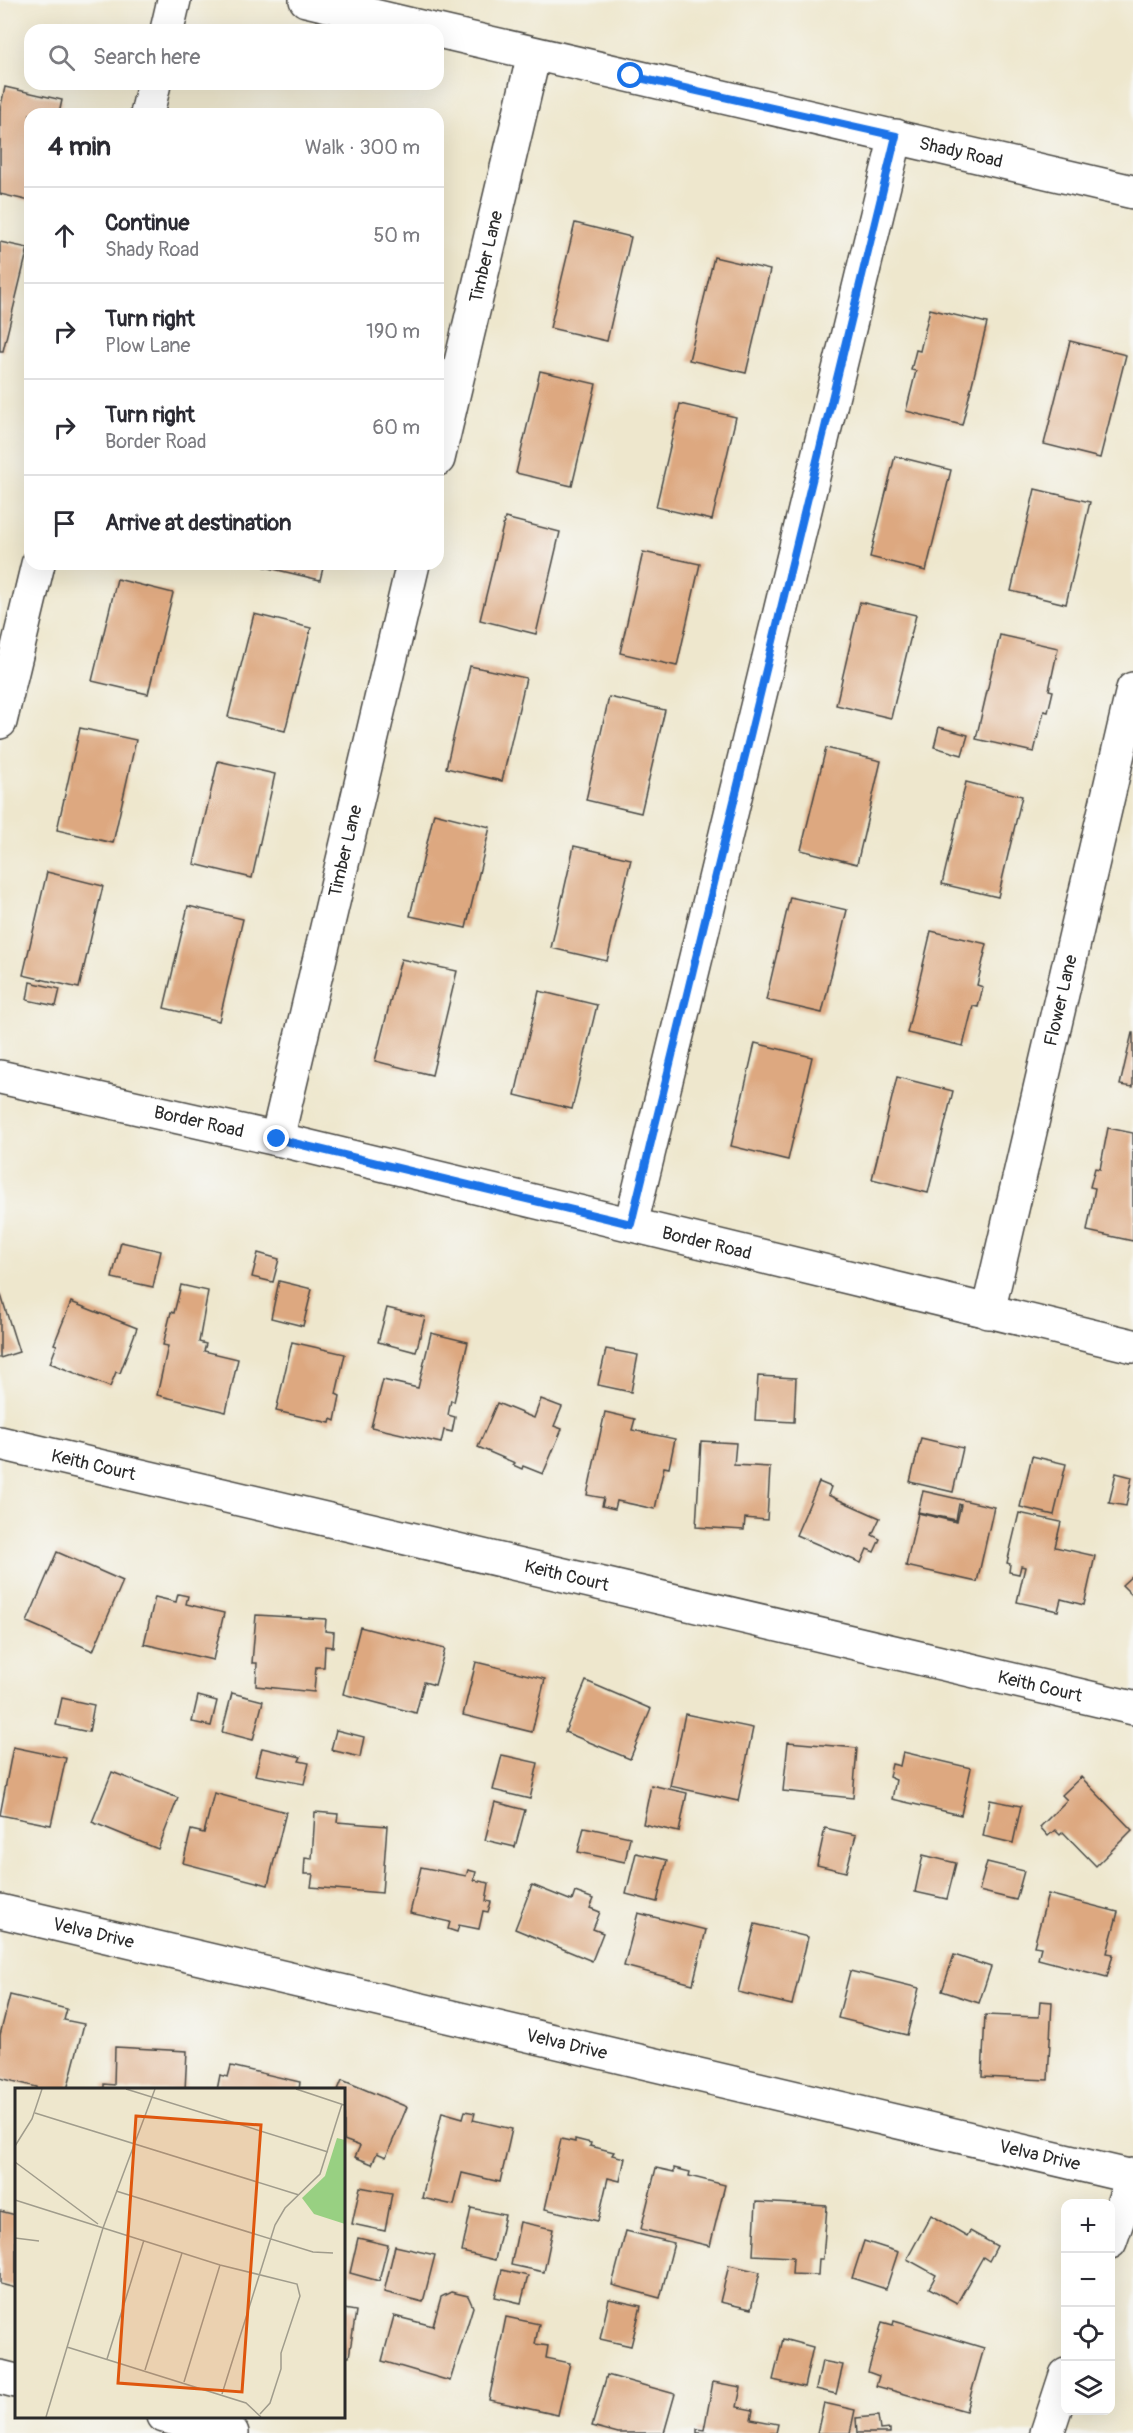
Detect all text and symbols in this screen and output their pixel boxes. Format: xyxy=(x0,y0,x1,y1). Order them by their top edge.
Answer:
search box xyxy=(24,24,444,90)
icon: search xyxy=(45,41,78,74)
text: Search here xyxy=(93,43,200,71)
route start xyxy=(617,62,643,88)
text: 4 min xyxy=(48,131,111,163)
street label: Shady Road xyxy=(917,131,1005,173)
text: Walk · 300 m xyxy=(305,135,420,160)
street label: Timber Lane xyxy=(464,208,508,305)
text: Continue xyxy=(105,209,189,237)
icon: ahead xyxy=(48,219,81,252)
text: 50 m xyxy=(373,223,420,248)
text: Shady Road xyxy=(105,237,199,262)
text: Turn right xyxy=(105,305,195,333)
icon: right xyxy=(48,315,81,348)
text: 190 m xyxy=(366,319,420,344)
text: Plow Lane xyxy=(105,333,190,358)
text: Turn right xyxy=(105,401,195,429)
icon: right xyxy=(48,411,81,444)
text: 60 m xyxy=(373,415,420,440)
text: Border Road xyxy=(105,429,207,454)
icon: arrive xyxy=(48,507,81,540)
text: Arrive at destination xyxy=(105,509,291,537)
street label: Timber Lane xyxy=(323,802,367,899)
street label: Flower Lane xyxy=(1039,952,1082,1048)
street label: Border Road xyxy=(152,1100,246,1143)
route end xyxy=(263,1125,289,1151)
street label: Border Road xyxy=(660,1221,754,1265)
street label: Keith Court xyxy=(49,1444,139,1486)
street label: Keith Court xyxy=(522,1555,612,1597)
street label: Keith Court xyxy=(995,1665,1085,1707)
street label: Velva Drive xyxy=(51,1912,137,1954)
street label: Velva Drive xyxy=(524,2023,610,2065)
inset map xyxy=(15,2088,345,2418)
street label: Velva Drive xyxy=(997,2134,1083,2176)
map controls xyxy=(1061,2199,1115,2415)
button: + xyxy=(1061,2199,1115,2253)
button: − xyxy=(1061,2253,1115,2307)
button: locate xyxy=(1061,2307,1115,2361)
button: layers xyxy=(1061,2361,1115,2415)

